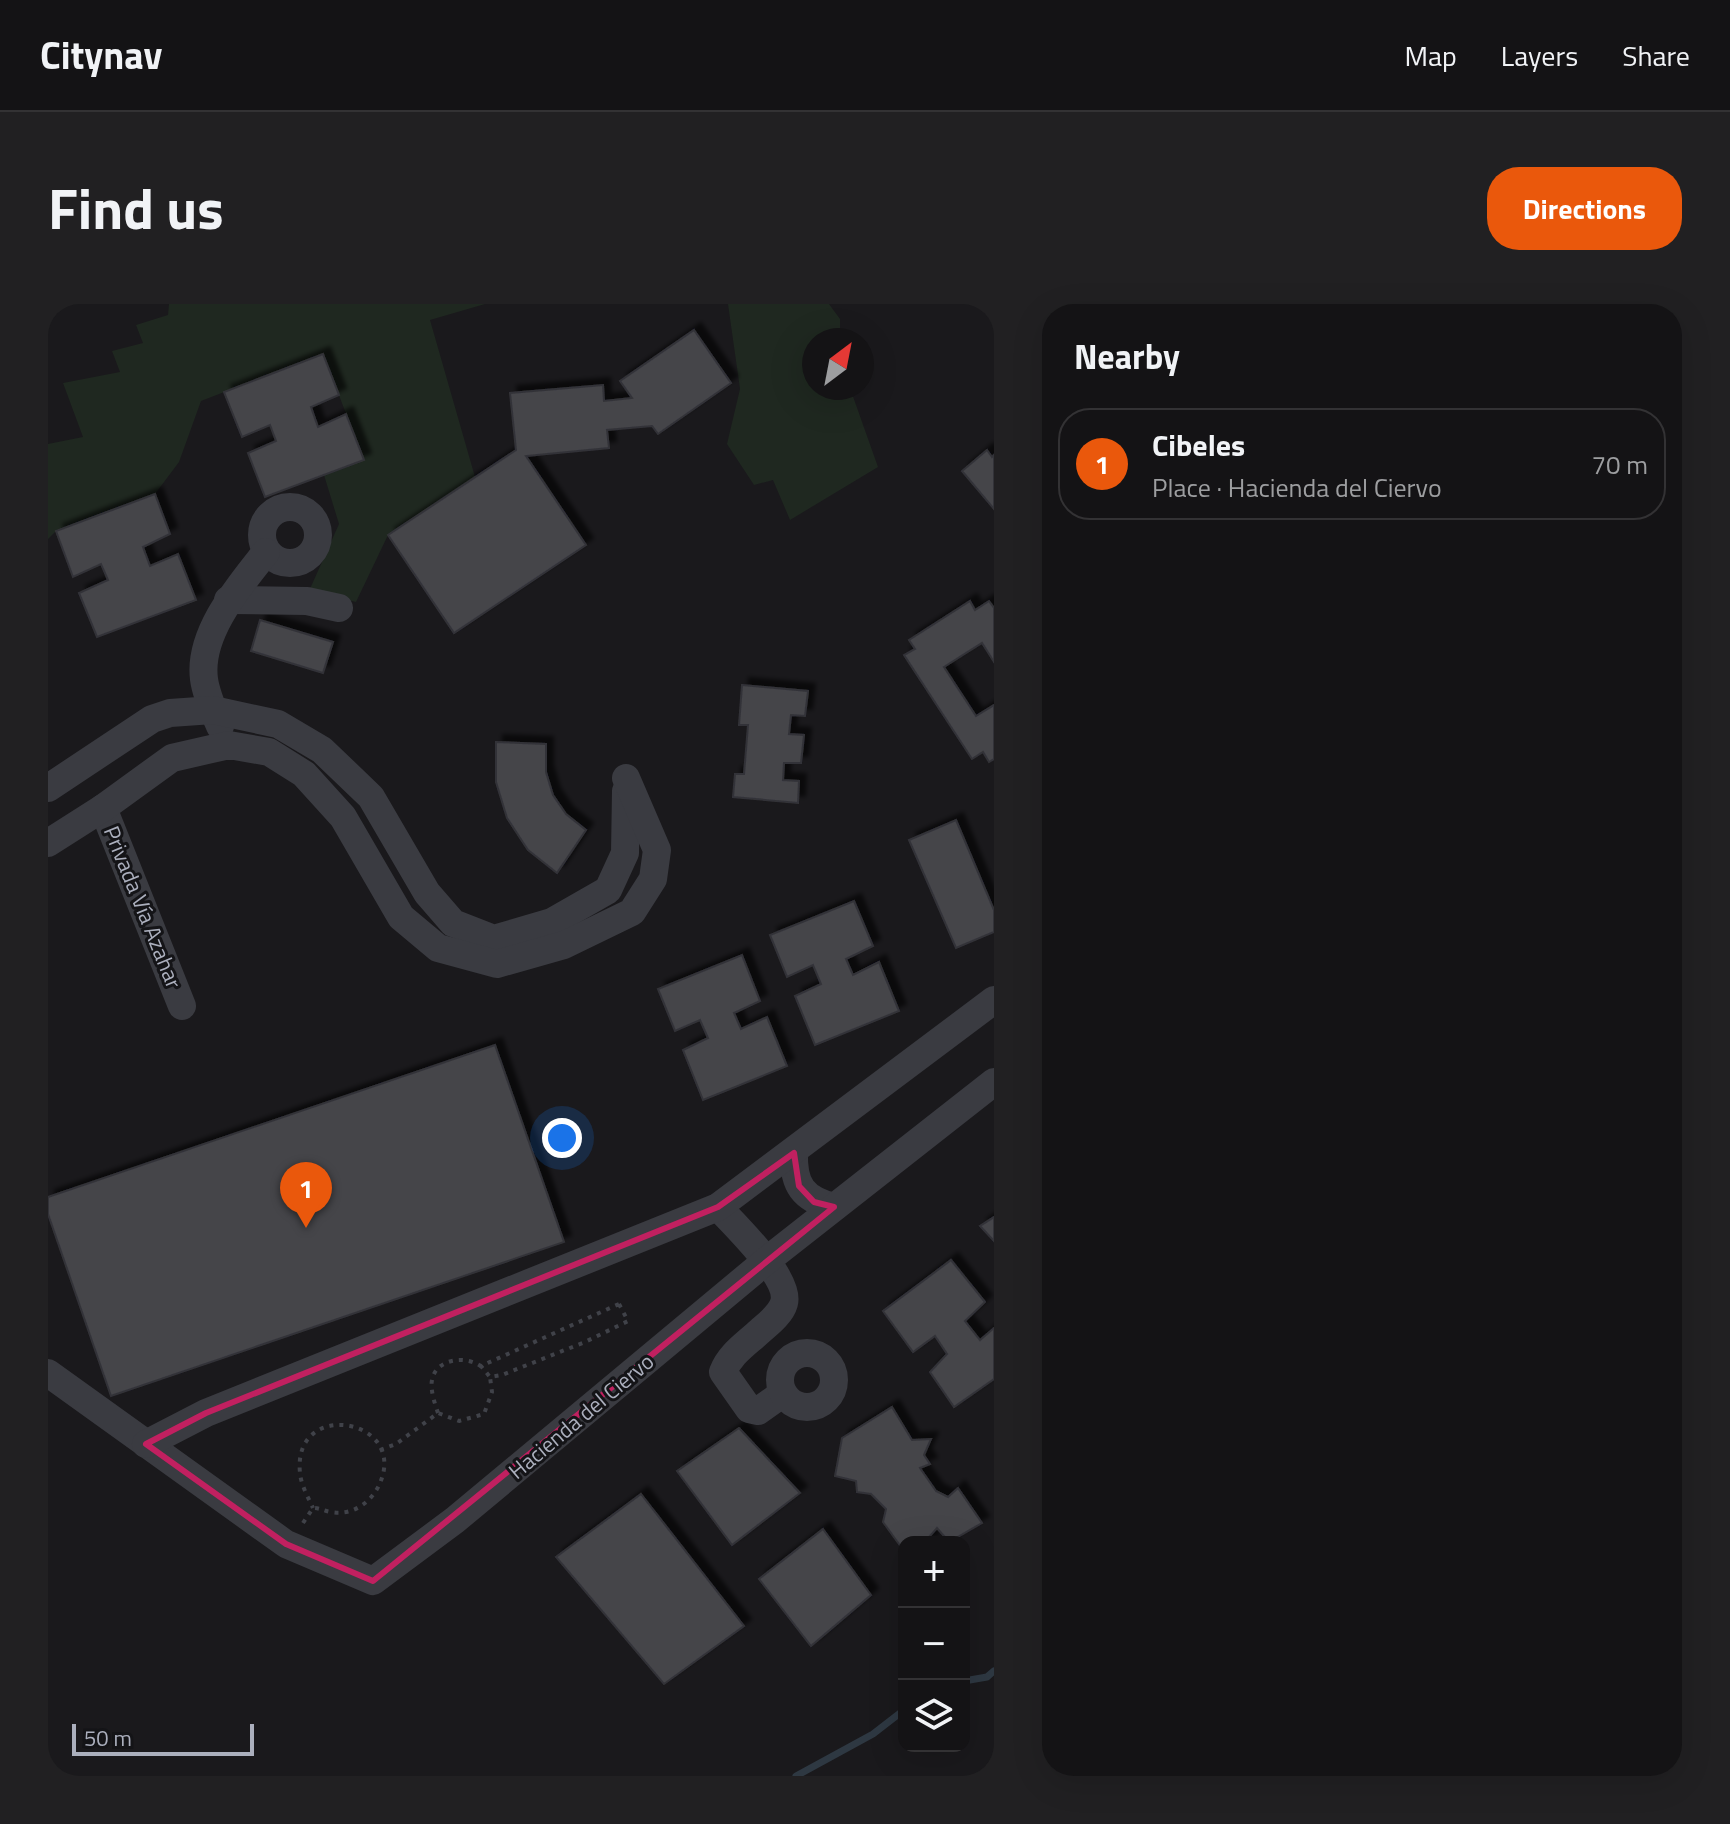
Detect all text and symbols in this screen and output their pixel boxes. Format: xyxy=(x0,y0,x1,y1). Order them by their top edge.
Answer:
text: Citynav xyxy=(40,26,162,84)
text: Map xyxy=(1404,34,1457,77)
text: Layers xyxy=(1501,34,1578,77)
text: Share xyxy=(1622,34,1690,77)
text: Find us xyxy=(48,166,224,251)
button: Directions xyxy=(1487,167,1682,250)
north arrow xyxy=(802,328,874,400)
text: Nearby xyxy=(1074,330,1180,382)
text: Cibeles xyxy=(1152,422,1245,468)
text: 1 xyxy=(1095,445,1109,484)
text: 70 m xyxy=(1591,445,1648,484)
text: Place · Hacienda del Ciervo xyxy=(1152,468,1442,507)
street label: Privada Vía Azahar xyxy=(95,821,191,994)
your location xyxy=(542,1118,582,1158)
pin: 1 xyxy=(280,1162,332,1228)
street label: Hacienda del Ciervo xyxy=(501,1345,661,1487)
map controls xyxy=(898,1536,970,1752)
button: + xyxy=(898,1536,970,1608)
button: − xyxy=(898,1608,970,1680)
button: layers xyxy=(898,1680,970,1752)
scale bar xyxy=(72,1720,254,1756)
text: 50 m xyxy=(84,1721,132,1755)

